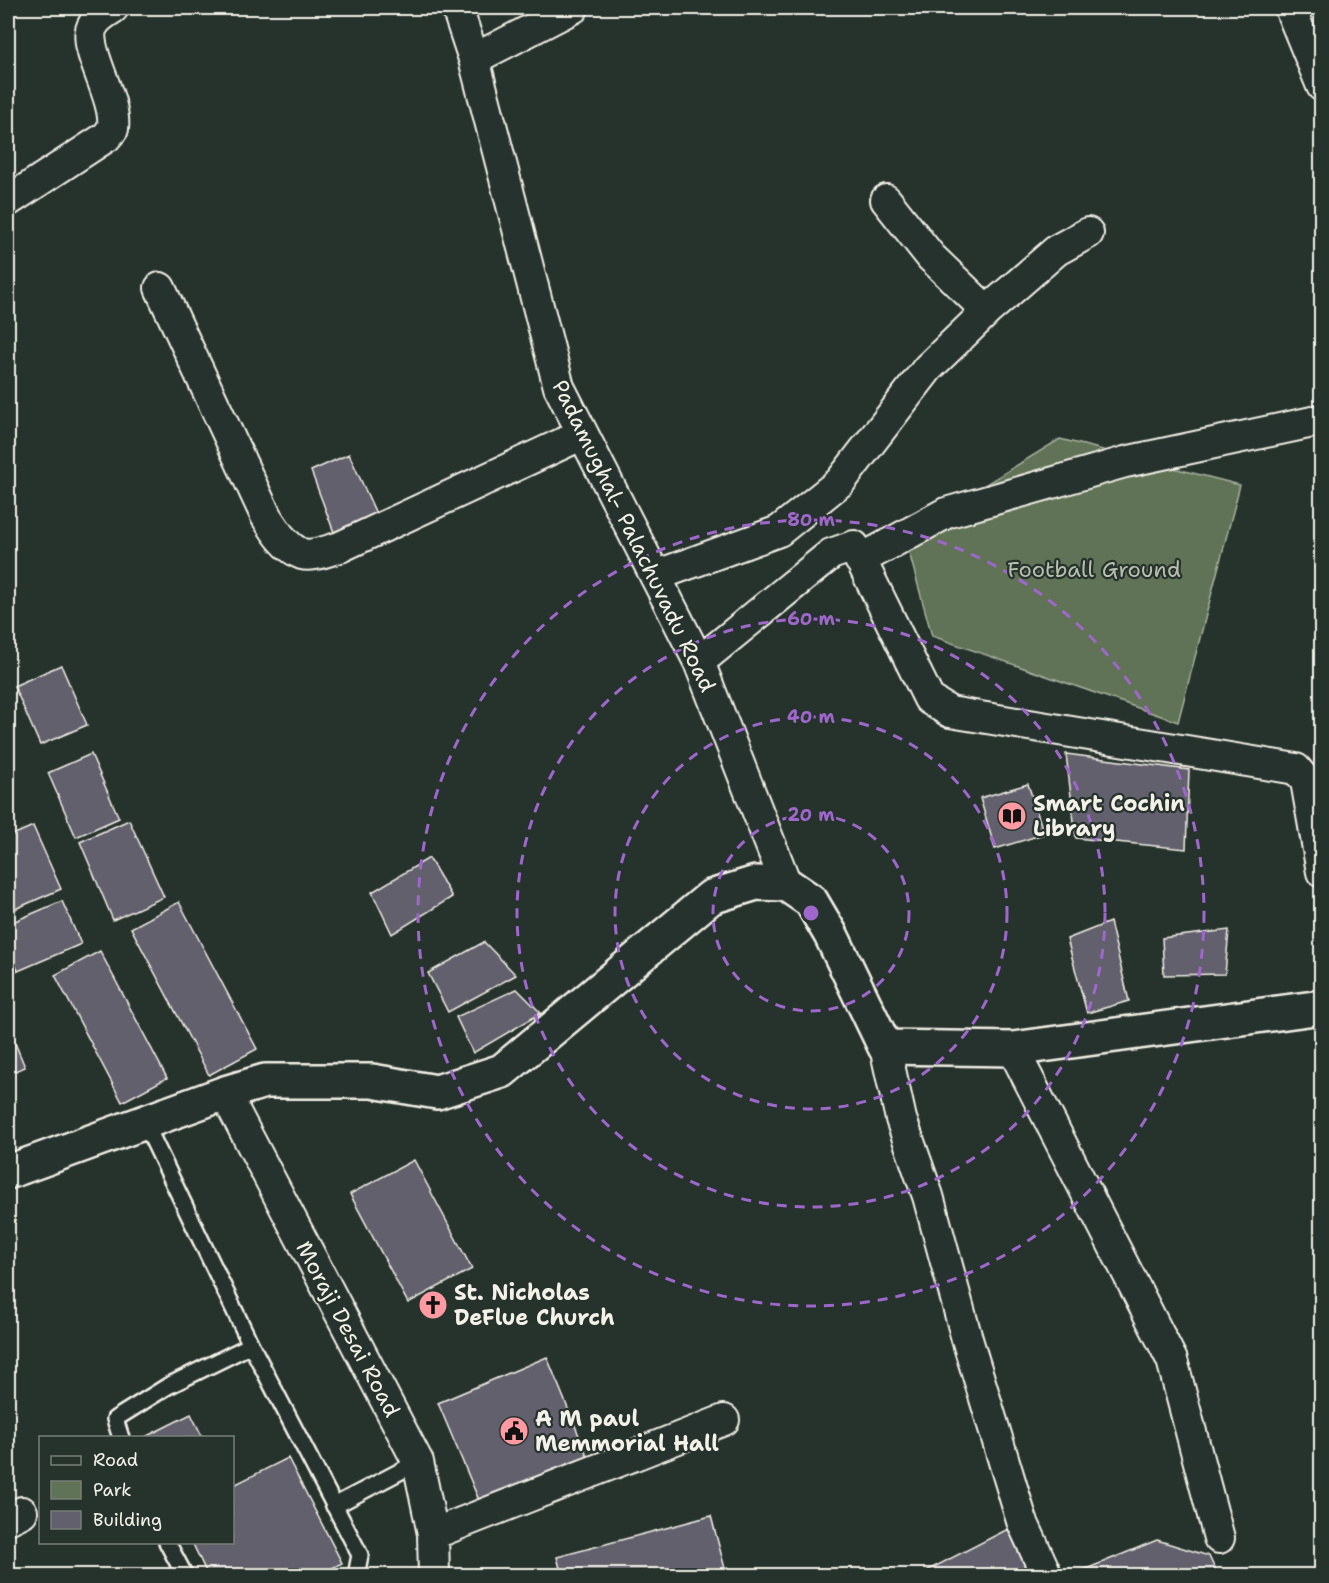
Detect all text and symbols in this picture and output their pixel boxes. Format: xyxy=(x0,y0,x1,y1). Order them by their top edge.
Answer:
street label: Padamughal- Palachuvadu Road xyxy=(546,375,722,697)
text: 80 m xyxy=(787,508,835,532)
park label: Football Ground xyxy=(1007,555,1181,584)
text: 60 m xyxy=(787,607,835,631)
text: 40 m xyxy=(787,705,835,729)
place label: Smart Cochin Library xyxy=(1033,789,1185,843)
library icon: Smart Cochin Library xyxy=(996,800,1028,832)
text: 20 m xyxy=(787,803,835,827)
centre of rings xyxy=(801,903,821,923)
street label: Moraji Desai Road xyxy=(289,1236,407,1422)
place label: St. Nicholas DeFlue Church xyxy=(454,1278,615,1332)
church icon: St. Nicholas DeFlue Church xyxy=(417,1289,449,1321)
place label: A M paul Memmorial Hall xyxy=(535,1404,719,1458)
public building icon: A M paul Memmorial Hall xyxy=(498,1415,530,1447)
legend xyxy=(39,1436,234,1544)
text: Road xyxy=(93,1448,138,1472)
text: Park xyxy=(93,1478,132,1502)
text: Building xyxy=(93,1508,162,1532)

